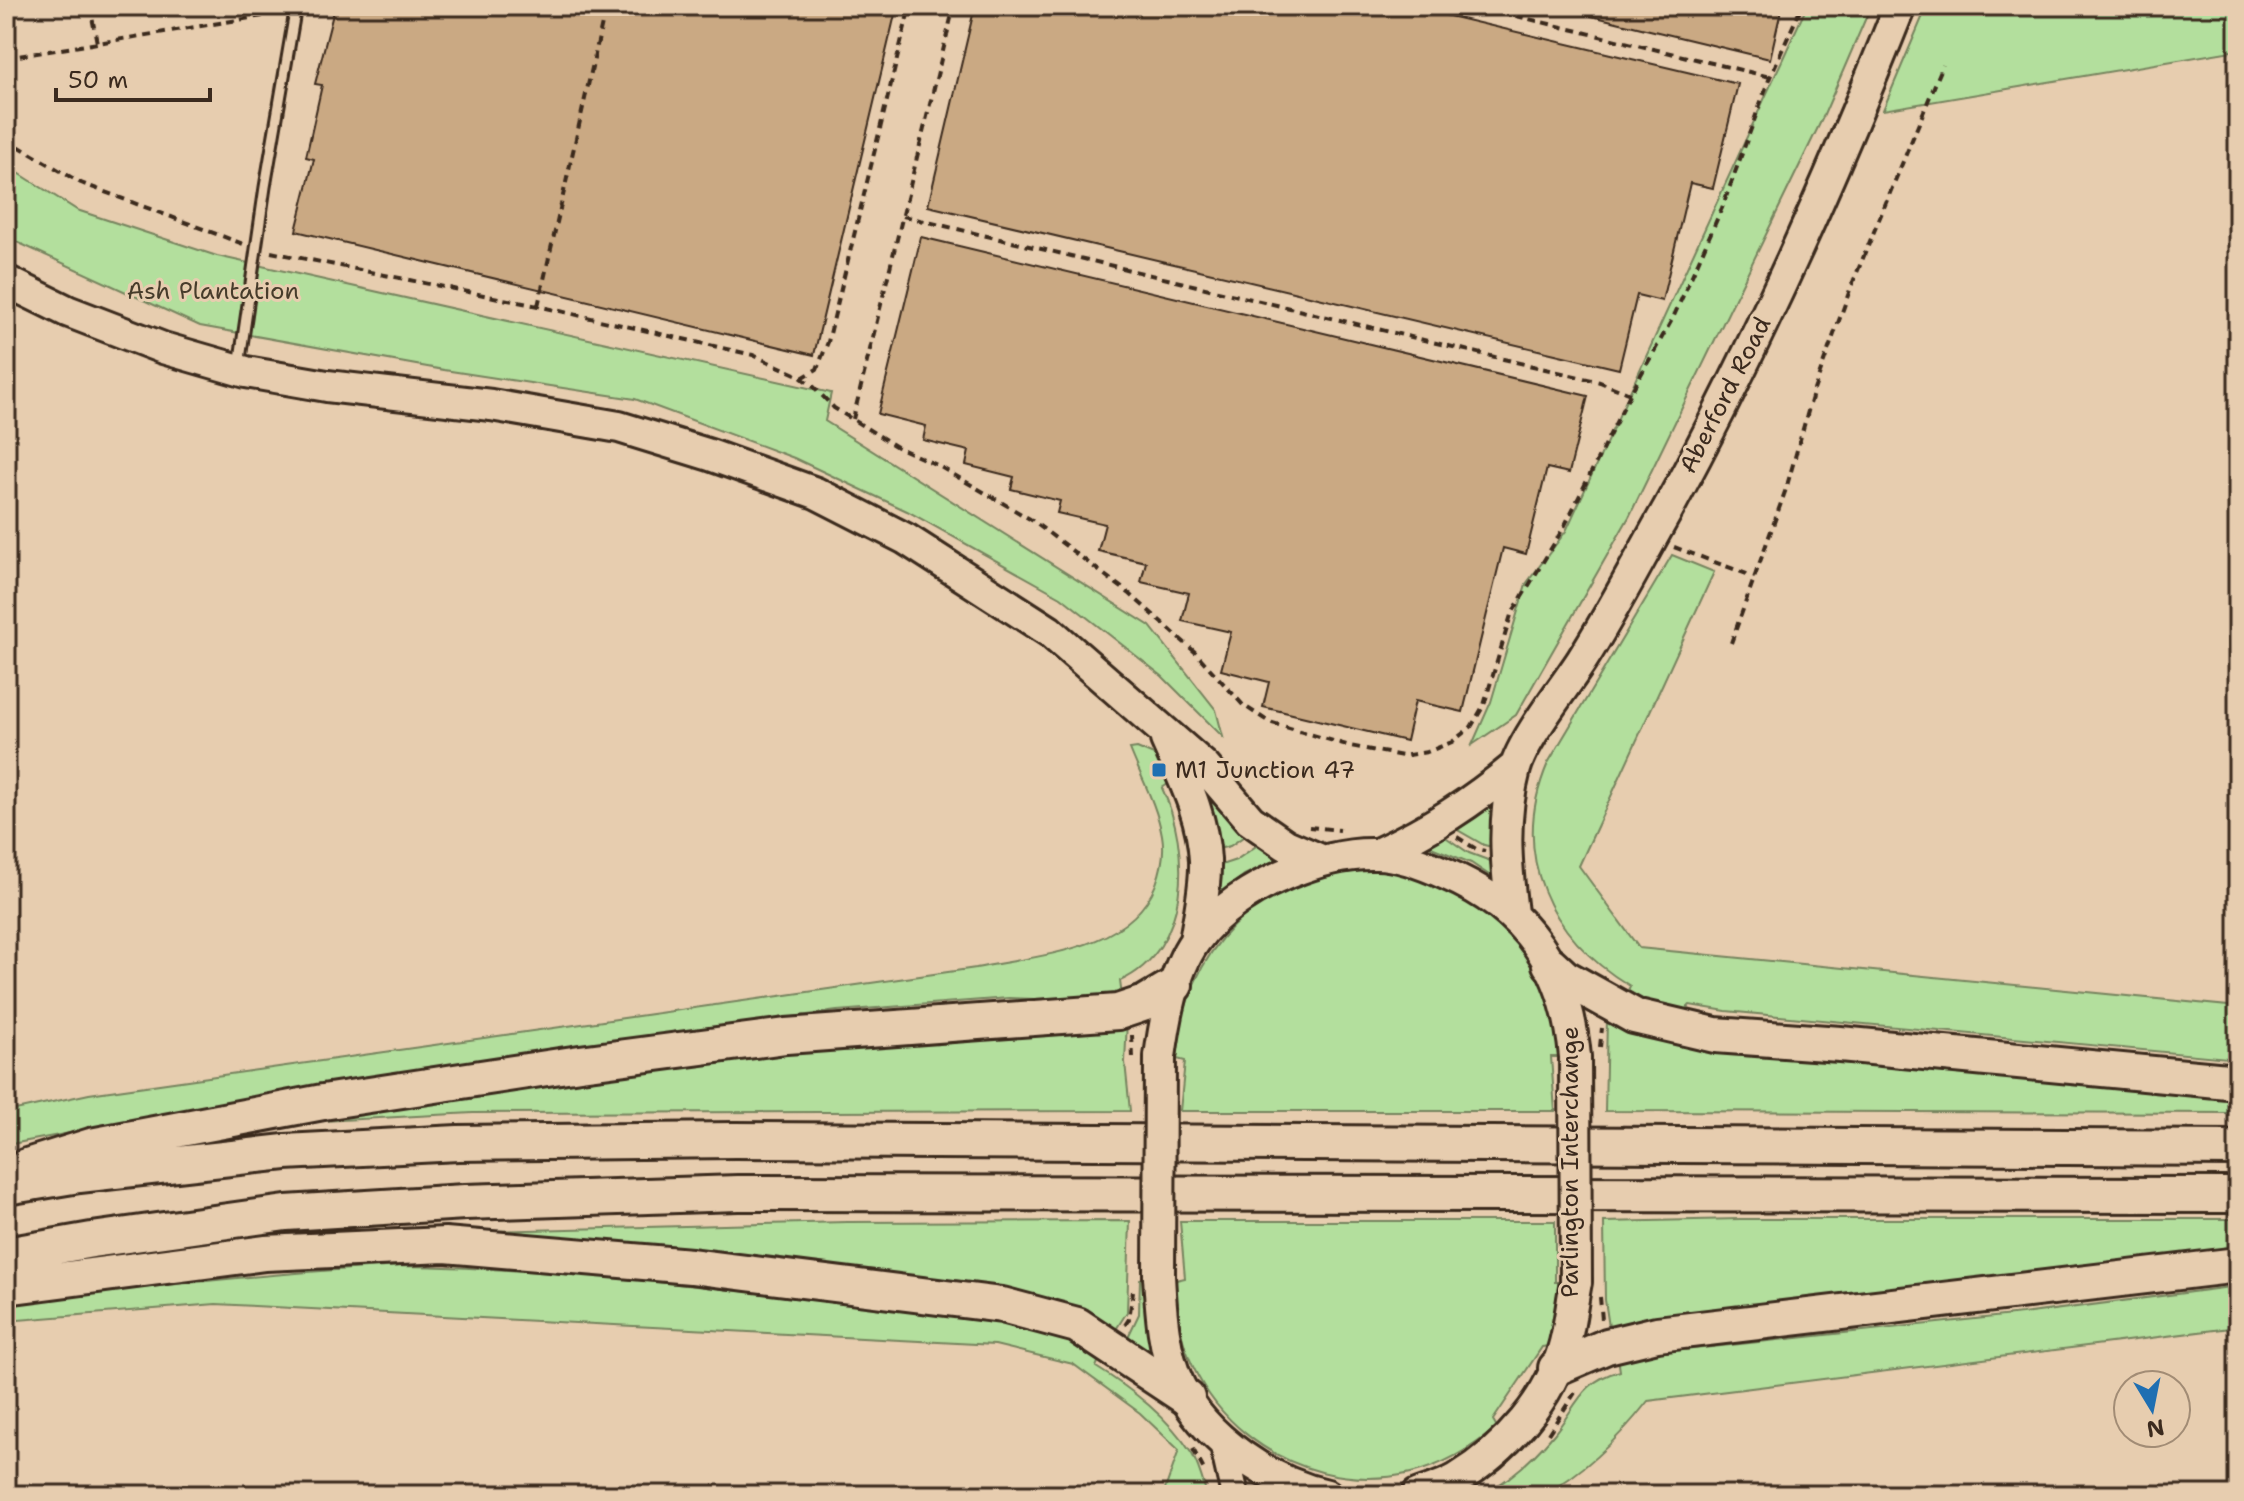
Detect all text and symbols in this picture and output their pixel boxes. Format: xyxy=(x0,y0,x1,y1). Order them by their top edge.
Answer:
scale bar xyxy=(56,52,210,102)
text: 50 m xyxy=(68,64,128,96)
park label: Ash Plantation xyxy=(127,275,299,307)
street label: Aberford Road xyxy=(1672,311,1778,479)
place label: M1 Junction 47 xyxy=(1175,754,1355,786)
marker: M1 Junction 47 xyxy=(1150,761,1168,779)
street label: Parlington Interchange xyxy=(1554,1026,1586,1298)
north arrow xyxy=(2112,1369,2192,1449)
text: N xyxy=(2144,1412,2166,1444)

